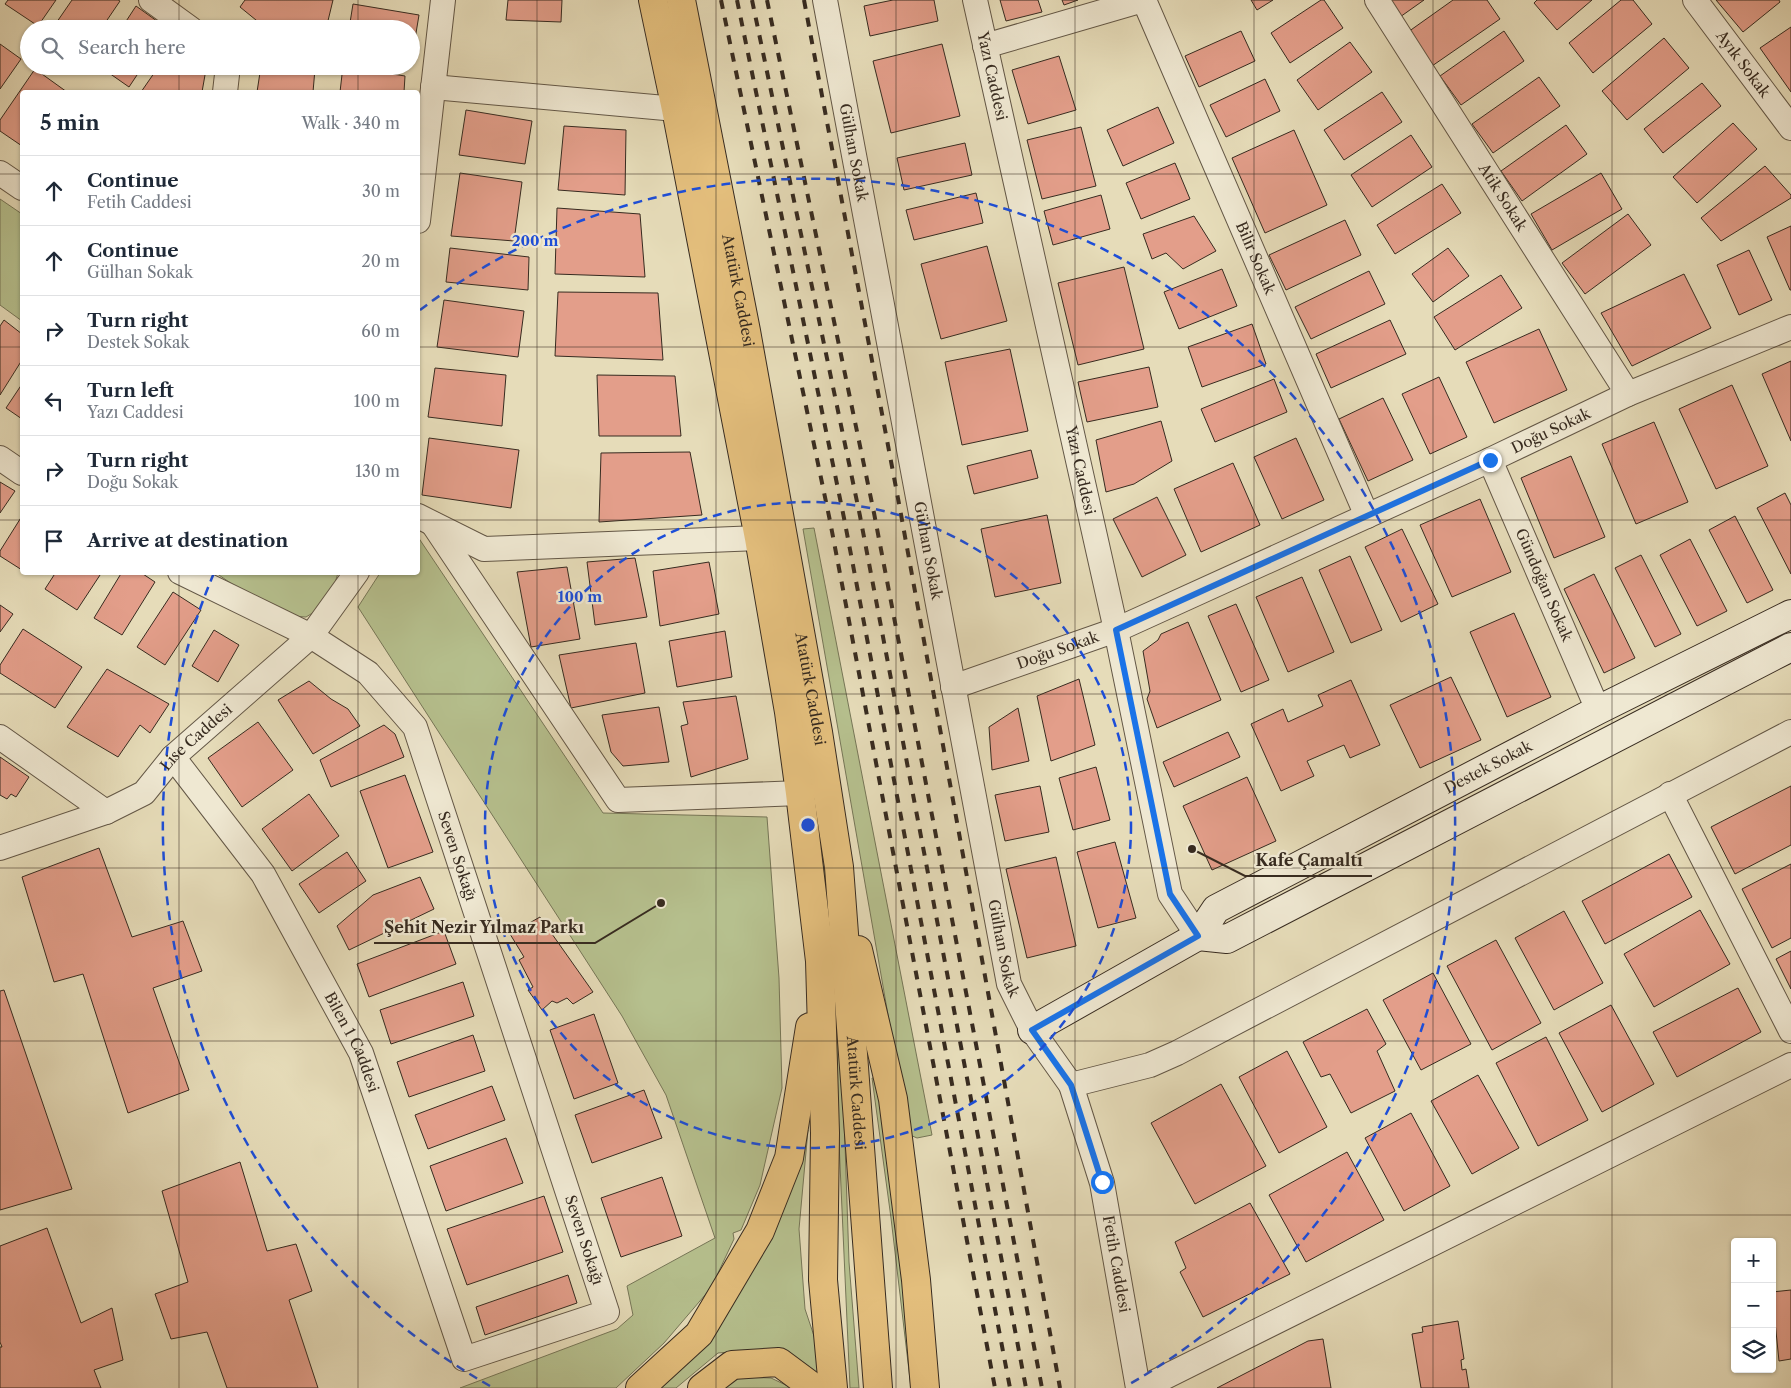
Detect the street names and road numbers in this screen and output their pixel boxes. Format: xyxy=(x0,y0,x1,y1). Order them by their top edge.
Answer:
street label: Ayık Sokak xyxy=(1712,26,1775,102)
street label: Yazı Caddesi xyxy=(973,29,1012,123)
street label: Gülhan Sokak xyxy=(836,102,873,204)
street label: Atik Sokak xyxy=(1474,159,1532,236)
street label: Bilir Sokak xyxy=(1232,219,1281,298)
street label: Atatürk Caddesi xyxy=(718,231,759,349)
street label: Doğu Sokak xyxy=(1508,403,1595,457)
street label: Yazı Caddesi xyxy=(1061,423,1100,517)
street label: Gülhan Sokak xyxy=(910,500,947,602)
street label: Gündoğan Sokak xyxy=(1512,525,1578,645)
street label: Doğu Sokak xyxy=(1014,626,1102,673)
street label: Atatürk Caddesi xyxy=(791,630,830,747)
street label: Lise Caddesi xyxy=(156,699,236,774)
street label: Destek Sokak xyxy=(1441,736,1536,797)
street label: Seven Sokağı xyxy=(434,808,481,904)
street label: Gülhan Sokak xyxy=(984,898,1025,1001)
street label: Bilen 1 Caddesi xyxy=(320,988,384,1095)
street label: Atatürk Caddesi xyxy=(843,1034,870,1151)
street label: Seven Sokağı xyxy=(561,1192,608,1288)
street label: Fetih Caddesi xyxy=(1099,1214,1135,1314)

